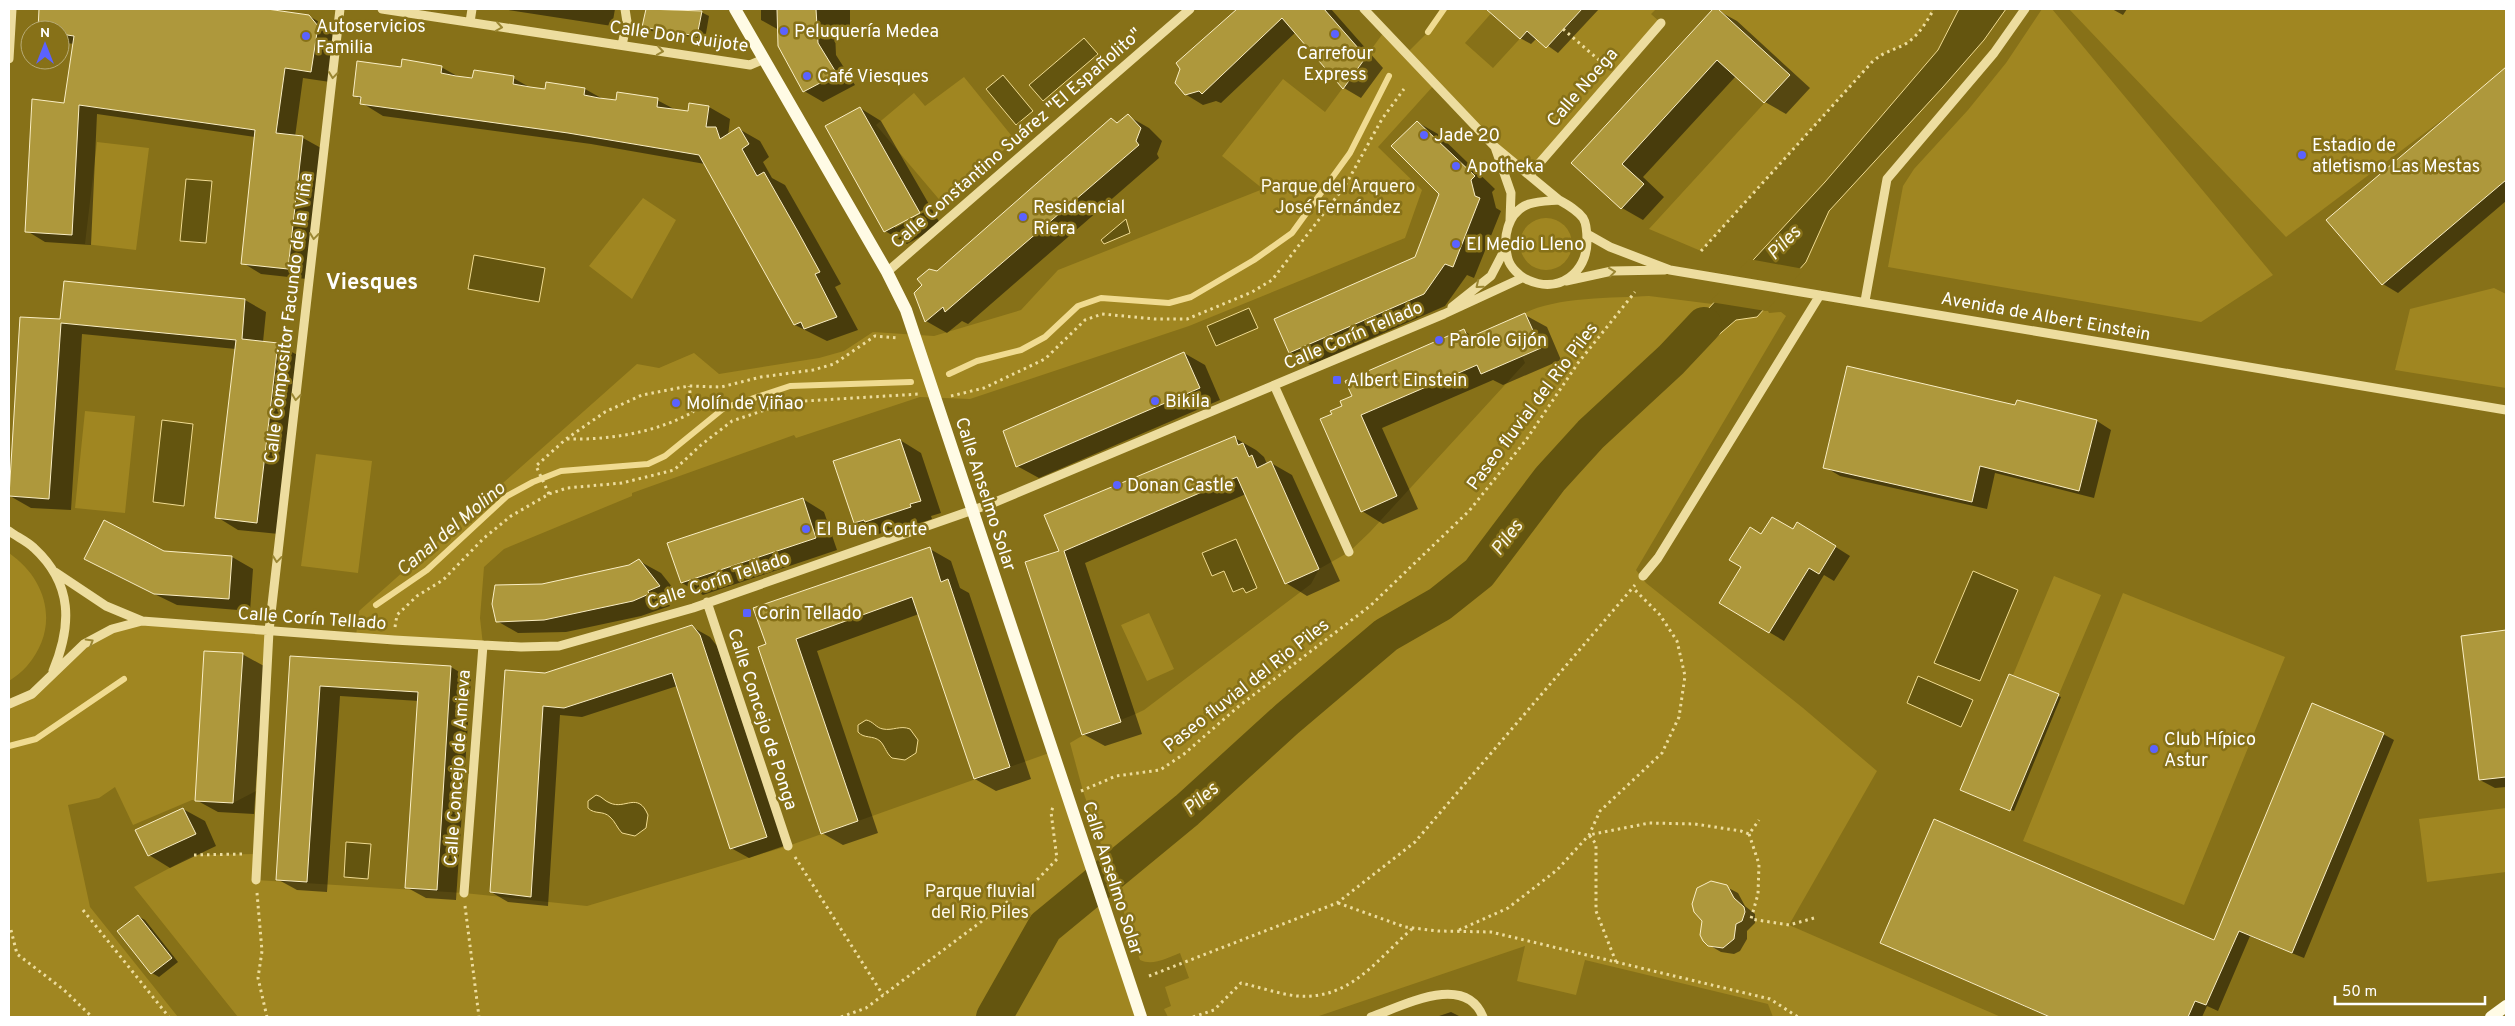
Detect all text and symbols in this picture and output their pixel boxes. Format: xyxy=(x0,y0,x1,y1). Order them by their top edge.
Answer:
place label: Autoservicios Familia xyxy=(316,16,426,60)
street label: Calle Don Quijote xyxy=(608,16,750,59)
north arrow xyxy=(20,20,70,70)
one-way arrow xyxy=(495,21,504,31)
place label: Peluquería Medea xyxy=(794,21,939,44)
street label: Calle Constantino Suárez "El Españolito" xyxy=(887,24,1147,255)
text: N xyxy=(40,25,50,42)
marker: Peluquería Medea xyxy=(778,25,790,37)
marker: Carrefour Express xyxy=(1329,28,1341,40)
marker: Autoservicios Familia xyxy=(300,30,312,42)
place label: Carrefour Express xyxy=(1297,43,1374,87)
street label: Calle Noega xyxy=(1543,44,1624,132)
one-way arrow xyxy=(656,45,664,56)
place label: Café Viesques xyxy=(817,66,929,89)
marker: Café Viesques xyxy=(801,70,813,82)
one-way arrow xyxy=(328,71,339,79)
place label: Jade 20 xyxy=(1434,125,1500,148)
marker: Jade 20 xyxy=(1418,129,1430,141)
place label: Estadio de atletismo Las Mestas xyxy=(2312,135,2480,179)
marker: Estadio de atletismo Las Mestas xyxy=(2296,149,2308,161)
place label: Apotheka xyxy=(1466,156,1544,179)
marker: Apotheka xyxy=(1450,160,1462,172)
street label: Calle Compositor Facundo de la Viña xyxy=(260,172,319,465)
park label: Parque del Arquero José Fernández xyxy=(1261,176,1415,220)
place label: Residencial Riera xyxy=(1033,197,1125,241)
marker: Residencial Riera xyxy=(1017,211,1029,223)
water label: Piles xyxy=(1762,221,1807,266)
one-way arrow xyxy=(309,232,320,240)
place label: El Medio Lleno xyxy=(1466,234,1584,257)
marker: El Medio Lleno xyxy=(1450,238,1462,250)
one-way arrow xyxy=(1608,267,1616,278)
district label: Viesques xyxy=(326,270,418,297)
one-way arrow xyxy=(1476,280,1485,288)
street label: Avenida de Albert Einstein xyxy=(1939,288,2152,347)
street label: Calle Corín Tellado xyxy=(1280,297,1427,376)
street label: Paseo fluvial del Rio Piles xyxy=(1463,318,1604,495)
place label: Parole Gijón xyxy=(1449,330,1547,353)
marker: Parole Gijón xyxy=(1433,334,1445,346)
place label: Albert Einstein xyxy=(1347,370,1467,393)
marker: Albert Einstein xyxy=(1331,374,1343,386)
place label: Bikila xyxy=(1165,391,1210,414)
place label: Molín de Viñao xyxy=(686,393,804,416)
one-way arrow xyxy=(291,394,302,402)
marker: Bikila xyxy=(1149,395,1161,407)
marker: Molín de Viñao xyxy=(670,397,682,409)
street label: Calle Anselmo Solar xyxy=(949,415,1020,574)
place label: Donan Castle xyxy=(1127,475,1234,498)
water label: Canal del Molino xyxy=(392,476,511,582)
marker: Donan Castle xyxy=(1111,479,1123,491)
water label: Piles xyxy=(1486,515,1529,561)
place label: El Buen Corte xyxy=(816,519,927,542)
marker: El Buen Corte xyxy=(800,523,812,535)
street label: Calle Corín Tellado xyxy=(644,547,793,615)
one-way arrow xyxy=(272,555,283,563)
street label: Calle Corín Tellado xyxy=(237,603,387,636)
place label: Corin Tellado xyxy=(757,603,862,626)
marker: Corin Tellado xyxy=(741,607,753,619)
street label: Paseo fluvial del Rio Piles xyxy=(1159,614,1335,758)
street label: Calle Concejo de Ponga xyxy=(721,626,802,813)
one-way arrow xyxy=(84,638,93,648)
street label: Calle Concejo de Amieva xyxy=(440,669,477,867)
place label: Club Hípico Astur xyxy=(2164,729,2256,773)
marker: Club Hípico Astur xyxy=(2148,743,2160,755)
water label: Piles xyxy=(1179,777,1224,821)
street label: Calle Anselmo Solar xyxy=(1076,799,1147,958)
park label: Parque fluvial del Rio Piles xyxy=(925,881,1035,925)
scale bar xyxy=(2335,974,2485,1006)
text: 50 m xyxy=(2342,983,2377,1002)

